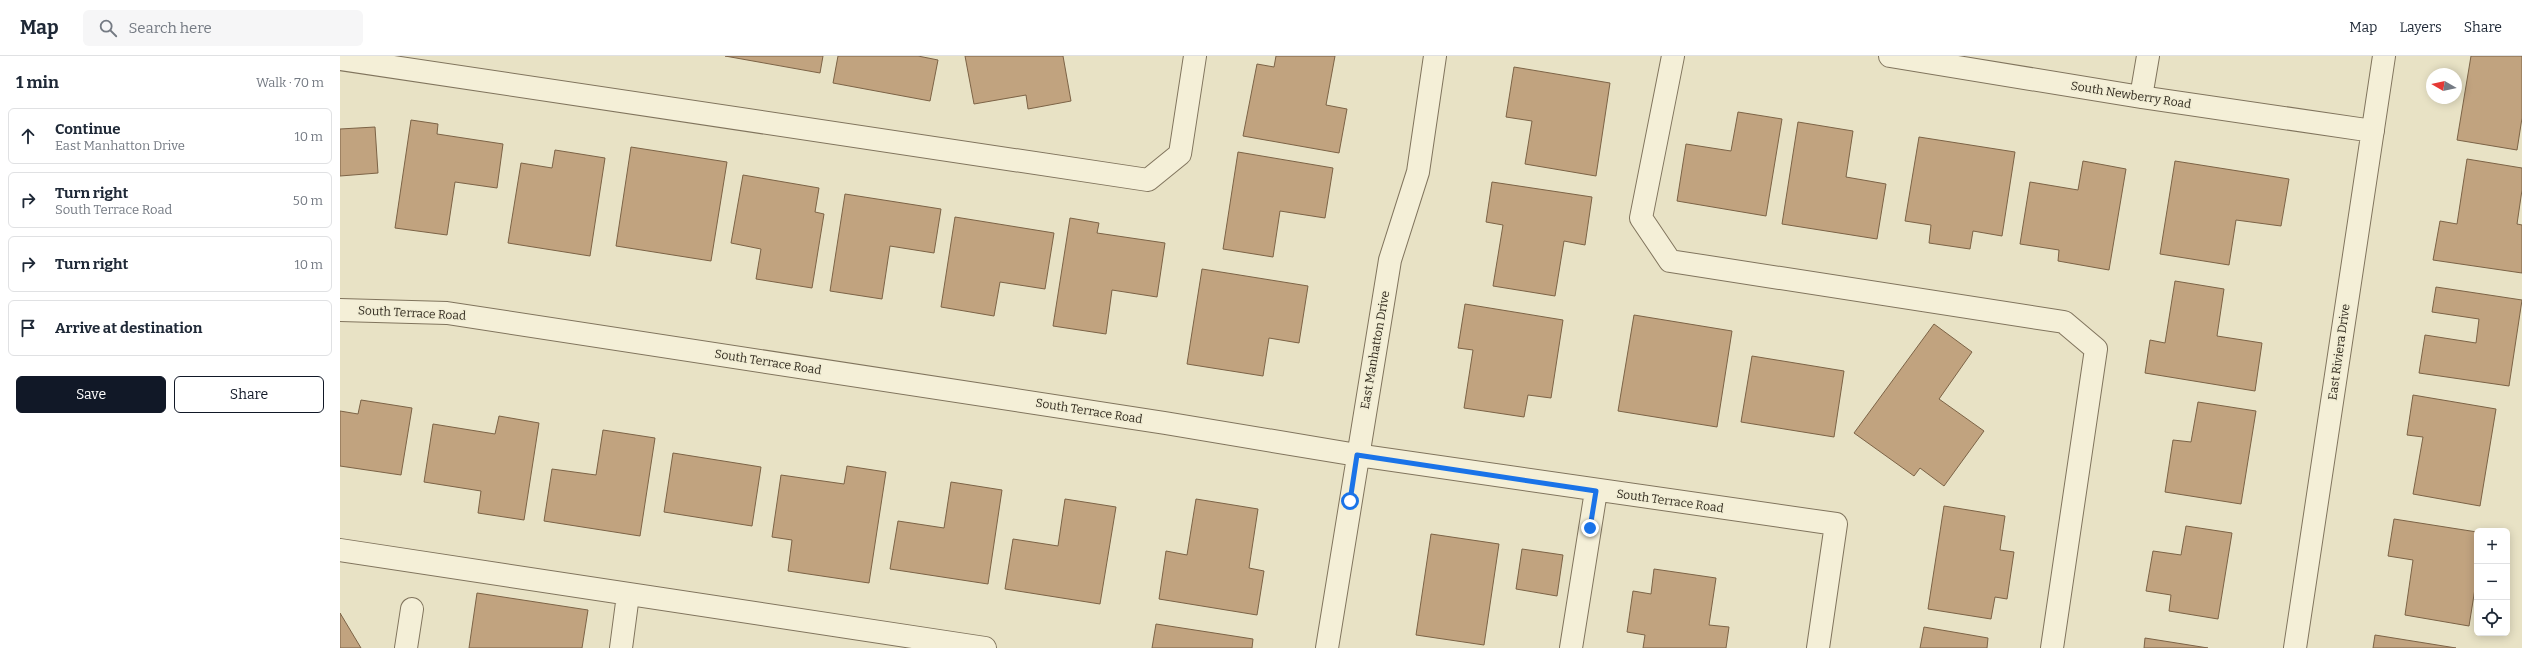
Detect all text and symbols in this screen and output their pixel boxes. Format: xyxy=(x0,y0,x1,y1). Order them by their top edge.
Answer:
search box xyxy=(83,10,363,46)
text: Map xyxy=(20,16,59,39)
icon: search xyxy=(97,17,119,39)
text: Search here xyxy=(129,19,212,37)
text: Map xyxy=(2349,19,2377,36)
text: Layers xyxy=(2399,19,2442,36)
text: Share xyxy=(2464,19,2502,36)
north arrow xyxy=(2426,68,2462,104)
text: 1 min xyxy=(16,72,59,93)
text: Walk · 70 m xyxy=(256,75,324,90)
street label: South Newberry Road xyxy=(2070,79,2192,111)
text: Continue xyxy=(55,120,121,138)
icon: ahead xyxy=(17,125,39,147)
text: 10 m xyxy=(294,129,323,144)
text: East Manhatton Drive xyxy=(55,138,185,153)
text: Turn right xyxy=(55,184,128,202)
icon: right xyxy=(17,189,39,211)
text: 50 m xyxy=(293,193,323,208)
text: South Terrace Road xyxy=(55,202,172,217)
icon: right xyxy=(17,253,39,275)
text: Turn right xyxy=(55,255,128,273)
text: 10 m xyxy=(294,257,323,272)
street label: East Manhatton Drive xyxy=(1358,290,1392,410)
street label: South Terrace Road xyxy=(358,303,466,323)
street label: East Riviera Drive xyxy=(2325,303,2353,401)
icon: arrive xyxy=(17,317,39,339)
text: Arrive at destination xyxy=(55,319,202,337)
street label: South Terrace Road xyxy=(713,347,823,377)
button: Save xyxy=(16,376,166,413)
button: Share xyxy=(174,376,324,413)
street label: South Terrace Road xyxy=(1034,396,1144,426)
street label: South Terrace Road xyxy=(1615,487,1725,515)
route start xyxy=(1341,492,1359,510)
route end xyxy=(1581,519,1599,537)
map controls xyxy=(2474,528,2510,636)
button: + xyxy=(2474,528,2510,564)
button: − xyxy=(2474,564,2510,600)
button: locate xyxy=(2474,600,2510,636)

